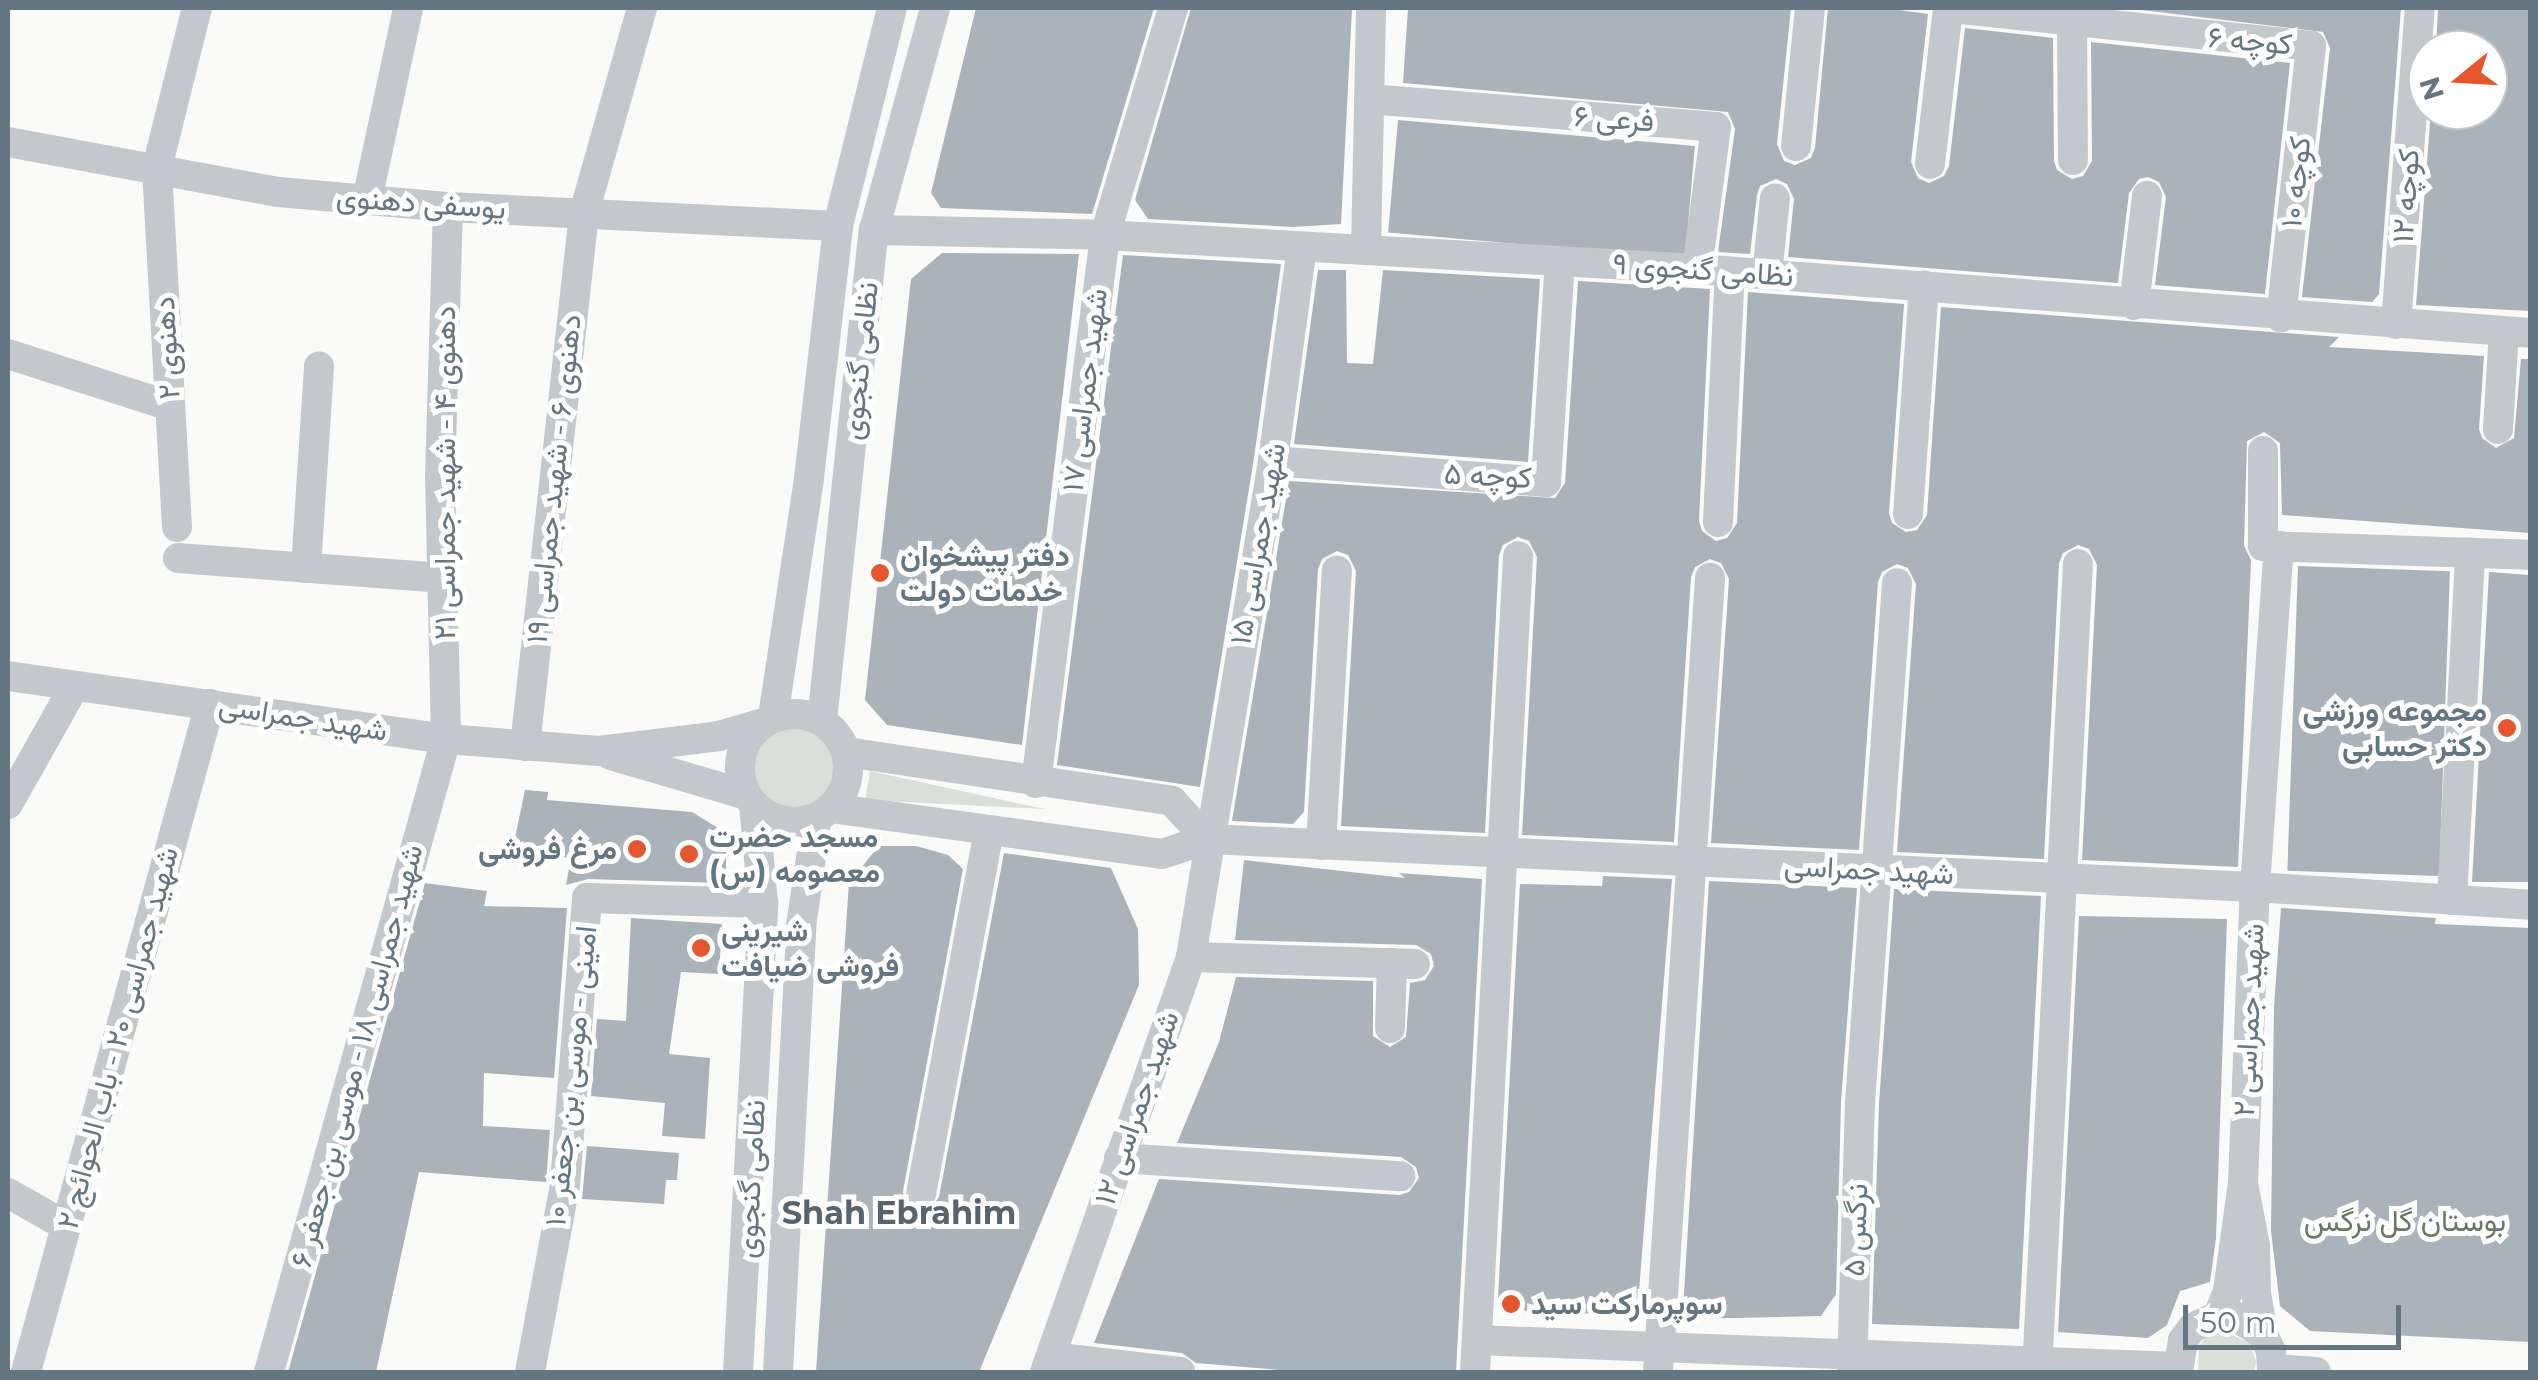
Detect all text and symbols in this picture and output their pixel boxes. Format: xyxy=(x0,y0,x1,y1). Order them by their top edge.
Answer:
street label: کوچه ۶ xyxy=(2206,19,2294,63)
north arrow xyxy=(2408,30,2508,130)
text: N xyxy=(2412,73,2451,105)
street label: فرعی ۶ xyxy=(1573,98,1655,140)
street label: کوچه ۱۰ xyxy=(2273,135,2319,229)
street label: کوچه ۱۲ xyxy=(2385,148,2427,244)
street label: یوسفی دهنوی xyxy=(335,179,507,227)
street label: نظامی گنجوی ۹ xyxy=(1611,246,1795,294)
street label: نظامی گنجوی xyxy=(834,280,886,442)
street label: شهید جمراسی ۱۷ xyxy=(1055,286,1115,494)
street label: دهنوی ۲ xyxy=(146,295,188,401)
street label: دهنوی ۴ - شهید جمراسی ۲۱ xyxy=(427,306,463,640)
street label: دهنوی ۶ - شهید جمراسی ۱۹ xyxy=(519,313,589,645)
street label: شهید جمراسی ۱۵ xyxy=(1223,440,1293,648)
street label: کوچه ۵ xyxy=(1443,456,1533,496)
place label: دفتر پیشخوان خدمات دولت xyxy=(900,538,1070,608)
marker: دفتر پیشخوان خدمات دولت xyxy=(869,562,891,584)
street label: شهید جمراسی xyxy=(216,687,390,749)
place label: مجموعه ورزشی دکتر حسابی xyxy=(2303,693,2487,764)
marker: مجموعه ورزشی دکتر حسابی xyxy=(2496,717,2518,739)
place label: مسجد حضرت معصومه (س) xyxy=(709,819,880,890)
place label: مرغ فروشی xyxy=(478,831,617,867)
marker: مرغ فروشی xyxy=(626,838,648,860)
street label: شهید جمراسی ۱۸ - موسی بن جعفر ۶ xyxy=(283,841,431,1271)
street label: شهید جمراسی ۲۰ - باب الحوائج ۲ xyxy=(50,843,186,1233)
marker: مسجد حضرت معصومه (س) xyxy=(678,843,700,865)
street label: شهید جمراسی xyxy=(1783,848,1955,892)
place label: شیرینی فروشی ضیافت xyxy=(721,913,899,984)
street label: شهید جمراسی ۲ xyxy=(2226,922,2272,1118)
street label: امینی - موسی بن جعفر ۱۰ xyxy=(537,924,605,1228)
marker: شیرینی فروشی ضیافت xyxy=(690,937,712,959)
street label: شهید جمراسی ۱۲ xyxy=(1087,1006,1187,1210)
street label: نظامی گنجوی xyxy=(729,1099,773,1259)
street label: نرگس ۵ xyxy=(1836,1183,1876,1277)
district label: Shah Ebrahim xyxy=(782,1194,1016,1232)
park label: بوستان گل نرگس xyxy=(2304,1203,2506,1239)
scale bar xyxy=(2188,1285,2406,1347)
place label: سوپرمارکت سید xyxy=(1531,1286,1723,1322)
marker: سوپرمارکت سید xyxy=(1500,1293,1522,1315)
text: 50 m xyxy=(2200,1304,2277,1341)

